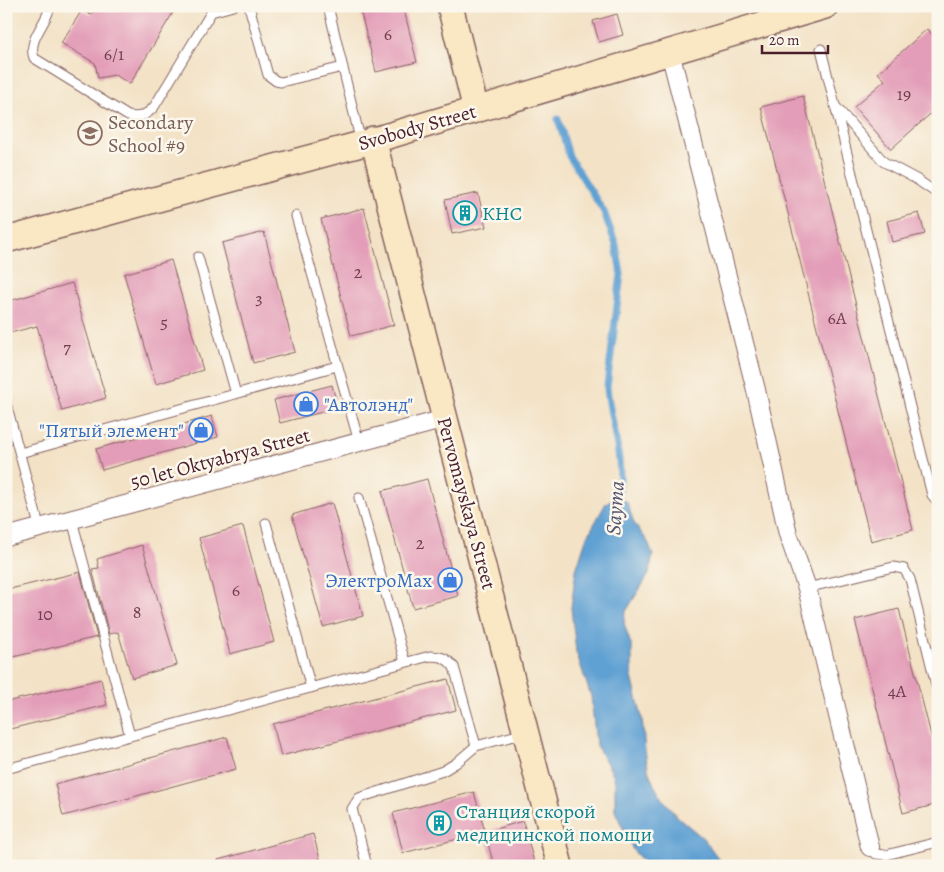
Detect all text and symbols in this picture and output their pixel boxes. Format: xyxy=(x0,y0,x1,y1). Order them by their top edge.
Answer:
house number: 6 xyxy=(384,22,392,46)
scale bar xyxy=(762,22,828,54)
text: 20 m xyxy=(769,30,800,50)
house number: 6/1 xyxy=(104,42,124,66)
house number: 19 xyxy=(897,82,911,106)
street label: Svobody Street xyxy=(355,98,480,157)
place label: Secondary School #9 xyxy=(108,109,194,159)
school or university icon: Secondary School #9 xyxy=(77,120,103,146)
building icon: КНС xyxy=(452,200,478,226)
place label: КНС xyxy=(482,200,522,227)
house number: 2 xyxy=(354,260,363,284)
house number: 3 xyxy=(255,286,263,310)
house number: 6А xyxy=(828,306,847,330)
house number: 5 xyxy=(160,310,168,334)
house number: 7 xyxy=(63,335,71,359)
shop icon: "Автолэнд" xyxy=(293,391,319,417)
place label: "Автолэнд" xyxy=(324,391,413,418)
street label: Pervomayskaya Street xyxy=(430,414,503,593)
place label: "Пятый элемент" xyxy=(39,417,184,444)
shop icon: "Пятый элемент" xyxy=(188,417,214,443)
street label: 50 let Oktyabrya Street xyxy=(127,421,313,495)
water label: Sayma xyxy=(599,480,631,536)
house number: 2 xyxy=(416,531,425,555)
place label: ЭлектроMax xyxy=(325,567,432,594)
shop icon: ЭлектроMax xyxy=(437,567,463,593)
house number: 6 xyxy=(232,578,240,602)
house number: 8 xyxy=(133,600,141,624)
house number: 10 xyxy=(37,602,53,626)
house number: 4А xyxy=(888,679,907,703)
place label: Станция скорой медицинской помощи xyxy=(456,798,652,848)
building icon: Станция скорой медицинской помощи xyxy=(426,810,452,836)

